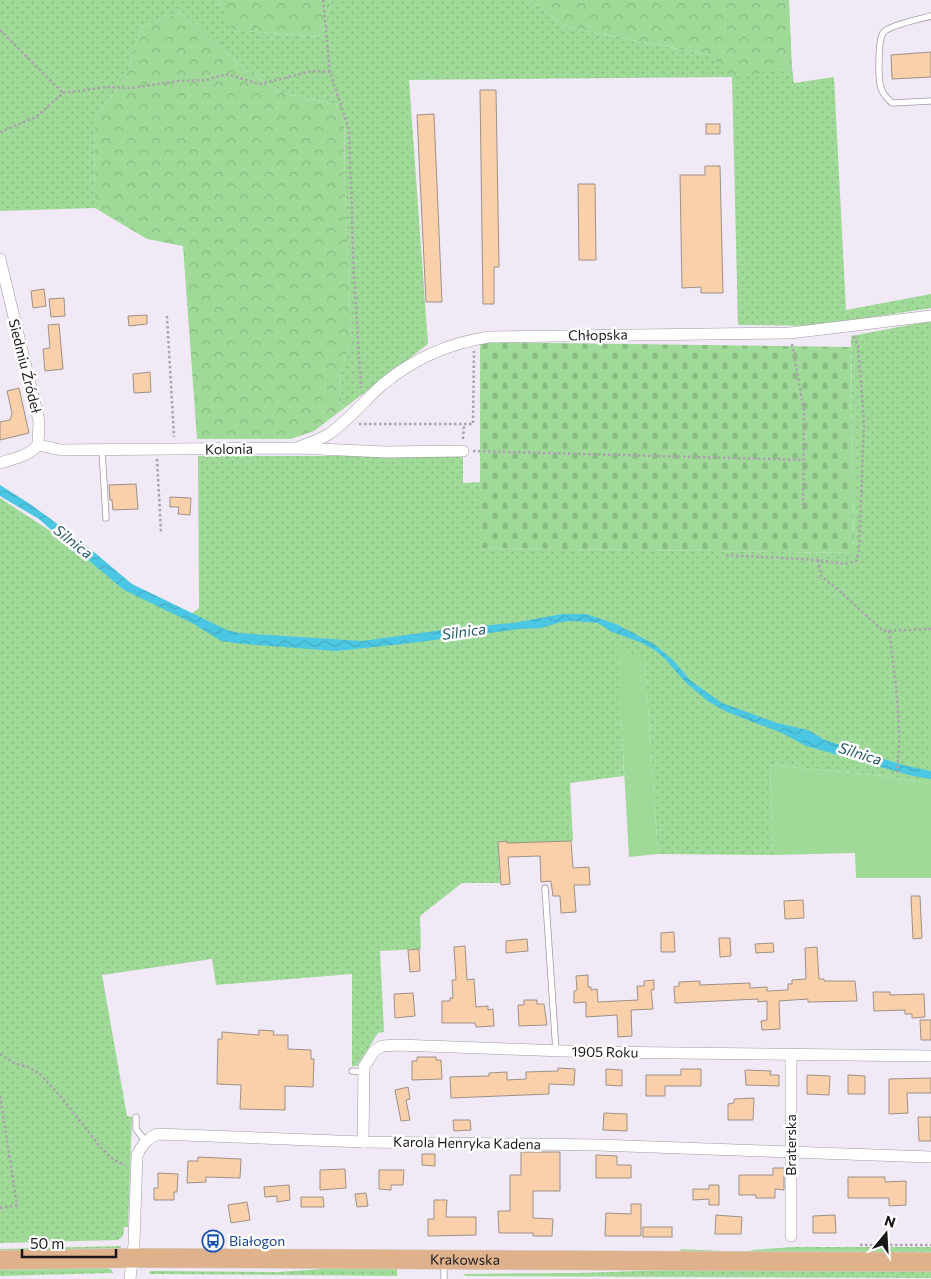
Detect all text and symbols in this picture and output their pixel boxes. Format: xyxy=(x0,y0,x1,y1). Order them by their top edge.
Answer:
street label: Siedmiu Źródeł xyxy=(6,317,46,415)
street label: Chłopska xyxy=(568,325,628,344)
street label: Kolonia xyxy=(205,440,253,457)
water label: Silnica xyxy=(51,521,97,562)
water label: Silnica xyxy=(441,619,487,643)
water label: Silnica xyxy=(837,738,884,768)
street label: 1905 Roku xyxy=(571,1042,639,1061)
street label: Braterska xyxy=(782,1114,799,1176)
street label: Karola Henryka Kadena xyxy=(393,1133,541,1152)
north arrow xyxy=(861,1209,911,1259)
text: N xyxy=(883,1211,898,1231)
scale bar xyxy=(22,1226,116,1258)
bus stop icon: Białogon xyxy=(201,1229,225,1253)
place label: Białogon xyxy=(229,1232,285,1249)
text: 50 m xyxy=(30,1234,64,1252)
street label: Krakowska xyxy=(430,1250,500,1268)

